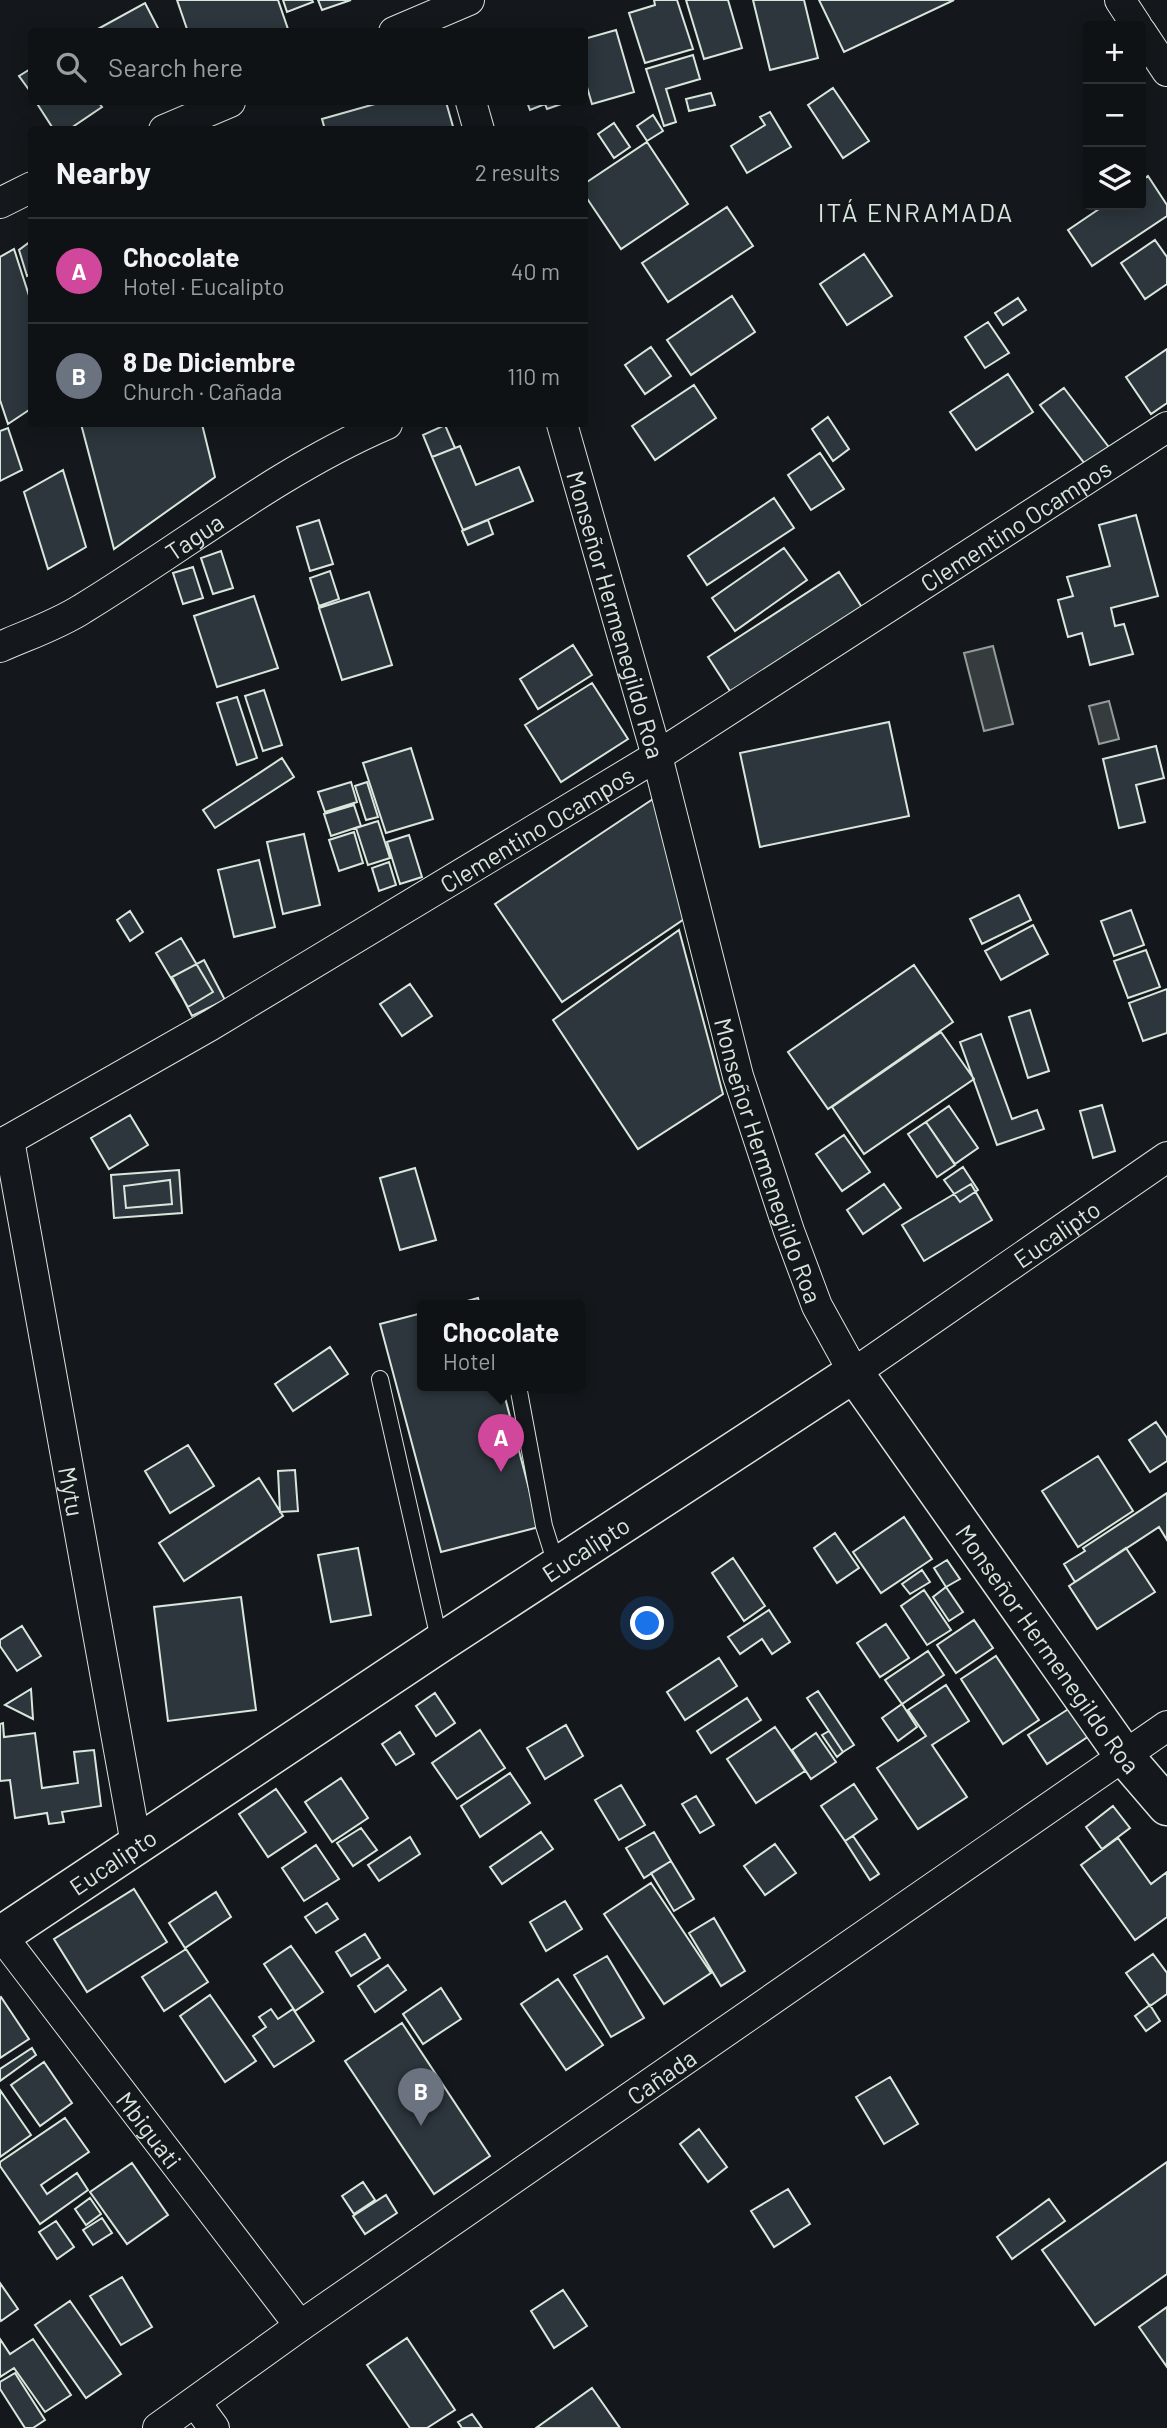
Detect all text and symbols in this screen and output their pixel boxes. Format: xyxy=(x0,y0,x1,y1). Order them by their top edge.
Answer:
map controls xyxy=(1083,21,1146,210)
button: + xyxy=(1083,21,1146,84)
search box xyxy=(28,28,588,105)
icon: search xyxy=(52,48,90,86)
text: Search here xyxy=(108,51,243,82)
button: − xyxy=(1083,84,1146,147)
button: layers xyxy=(1083,147,1146,210)
text: Nearby xyxy=(56,154,151,190)
text: 2 results xyxy=(475,158,560,186)
district label: ITÁ ENRAMADA xyxy=(818,196,1014,227)
text: Chocolate xyxy=(123,241,239,272)
text: A xyxy=(71,257,87,285)
text: 40 m xyxy=(511,257,560,285)
text: Hotel · Eucalipto xyxy=(123,272,284,300)
text: 8 De Diciembre xyxy=(123,346,295,377)
text: B xyxy=(72,362,86,390)
text: 110 m xyxy=(507,362,560,390)
text: Church · Cañada xyxy=(123,377,282,405)
street label: Clementino Ocampos xyxy=(915,453,1116,597)
street label: Monseñor Hermenegildo Roa xyxy=(562,467,671,762)
street label: Tagua xyxy=(159,506,228,566)
street label: Clementino Ocampos xyxy=(434,759,639,898)
street label: Monseñor Hermenegildo Roa xyxy=(709,1015,829,1307)
street label: Eucalipto xyxy=(1008,1193,1105,1273)
popup xyxy=(417,1300,585,1391)
text: Chocolate xyxy=(443,1316,559,1347)
text: Hotel xyxy=(443,1347,496,1375)
pin: A xyxy=(478,1414,524,1472)
street label: Mytu xyxy=(54,1464,91,1518)
street label: Eucalipto xyxy=(536,1509,634,1587)
street label: Monseñor Hermenegildo Roa xyxy=(951,1518,1146,1779)
your location xyxy=(630,1606,664,1640)
street label: Eucalipto xyxy=(63,1822,161,1901)
street label: Cañada xyxy=(621,2042,701,2110)
pin: B xyxy=(398,2068,444,2126)
street label: Mbiguati xyxy=(111,2085,188,2174)

